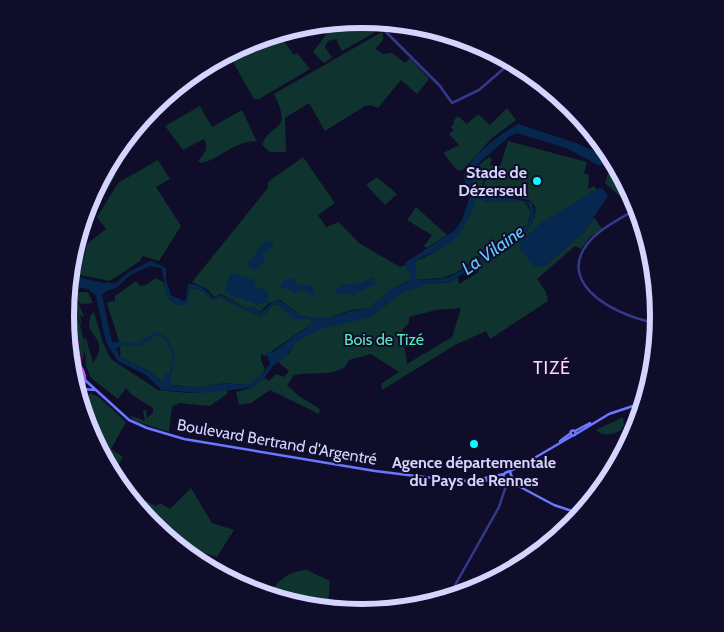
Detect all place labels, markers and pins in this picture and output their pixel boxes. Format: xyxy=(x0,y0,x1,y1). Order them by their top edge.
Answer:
place label: Stade de Dézerseul xyxy=(458,163,527,200)
marker: Stade de Dézerseul xyxy=(531,175,543,187)
marker: Agence départementale du Pays de Rennes xyxy=(468,438,480,450)
place label: Agence départementale du Pays de Rennes xyxy=(392,453,556,490)

